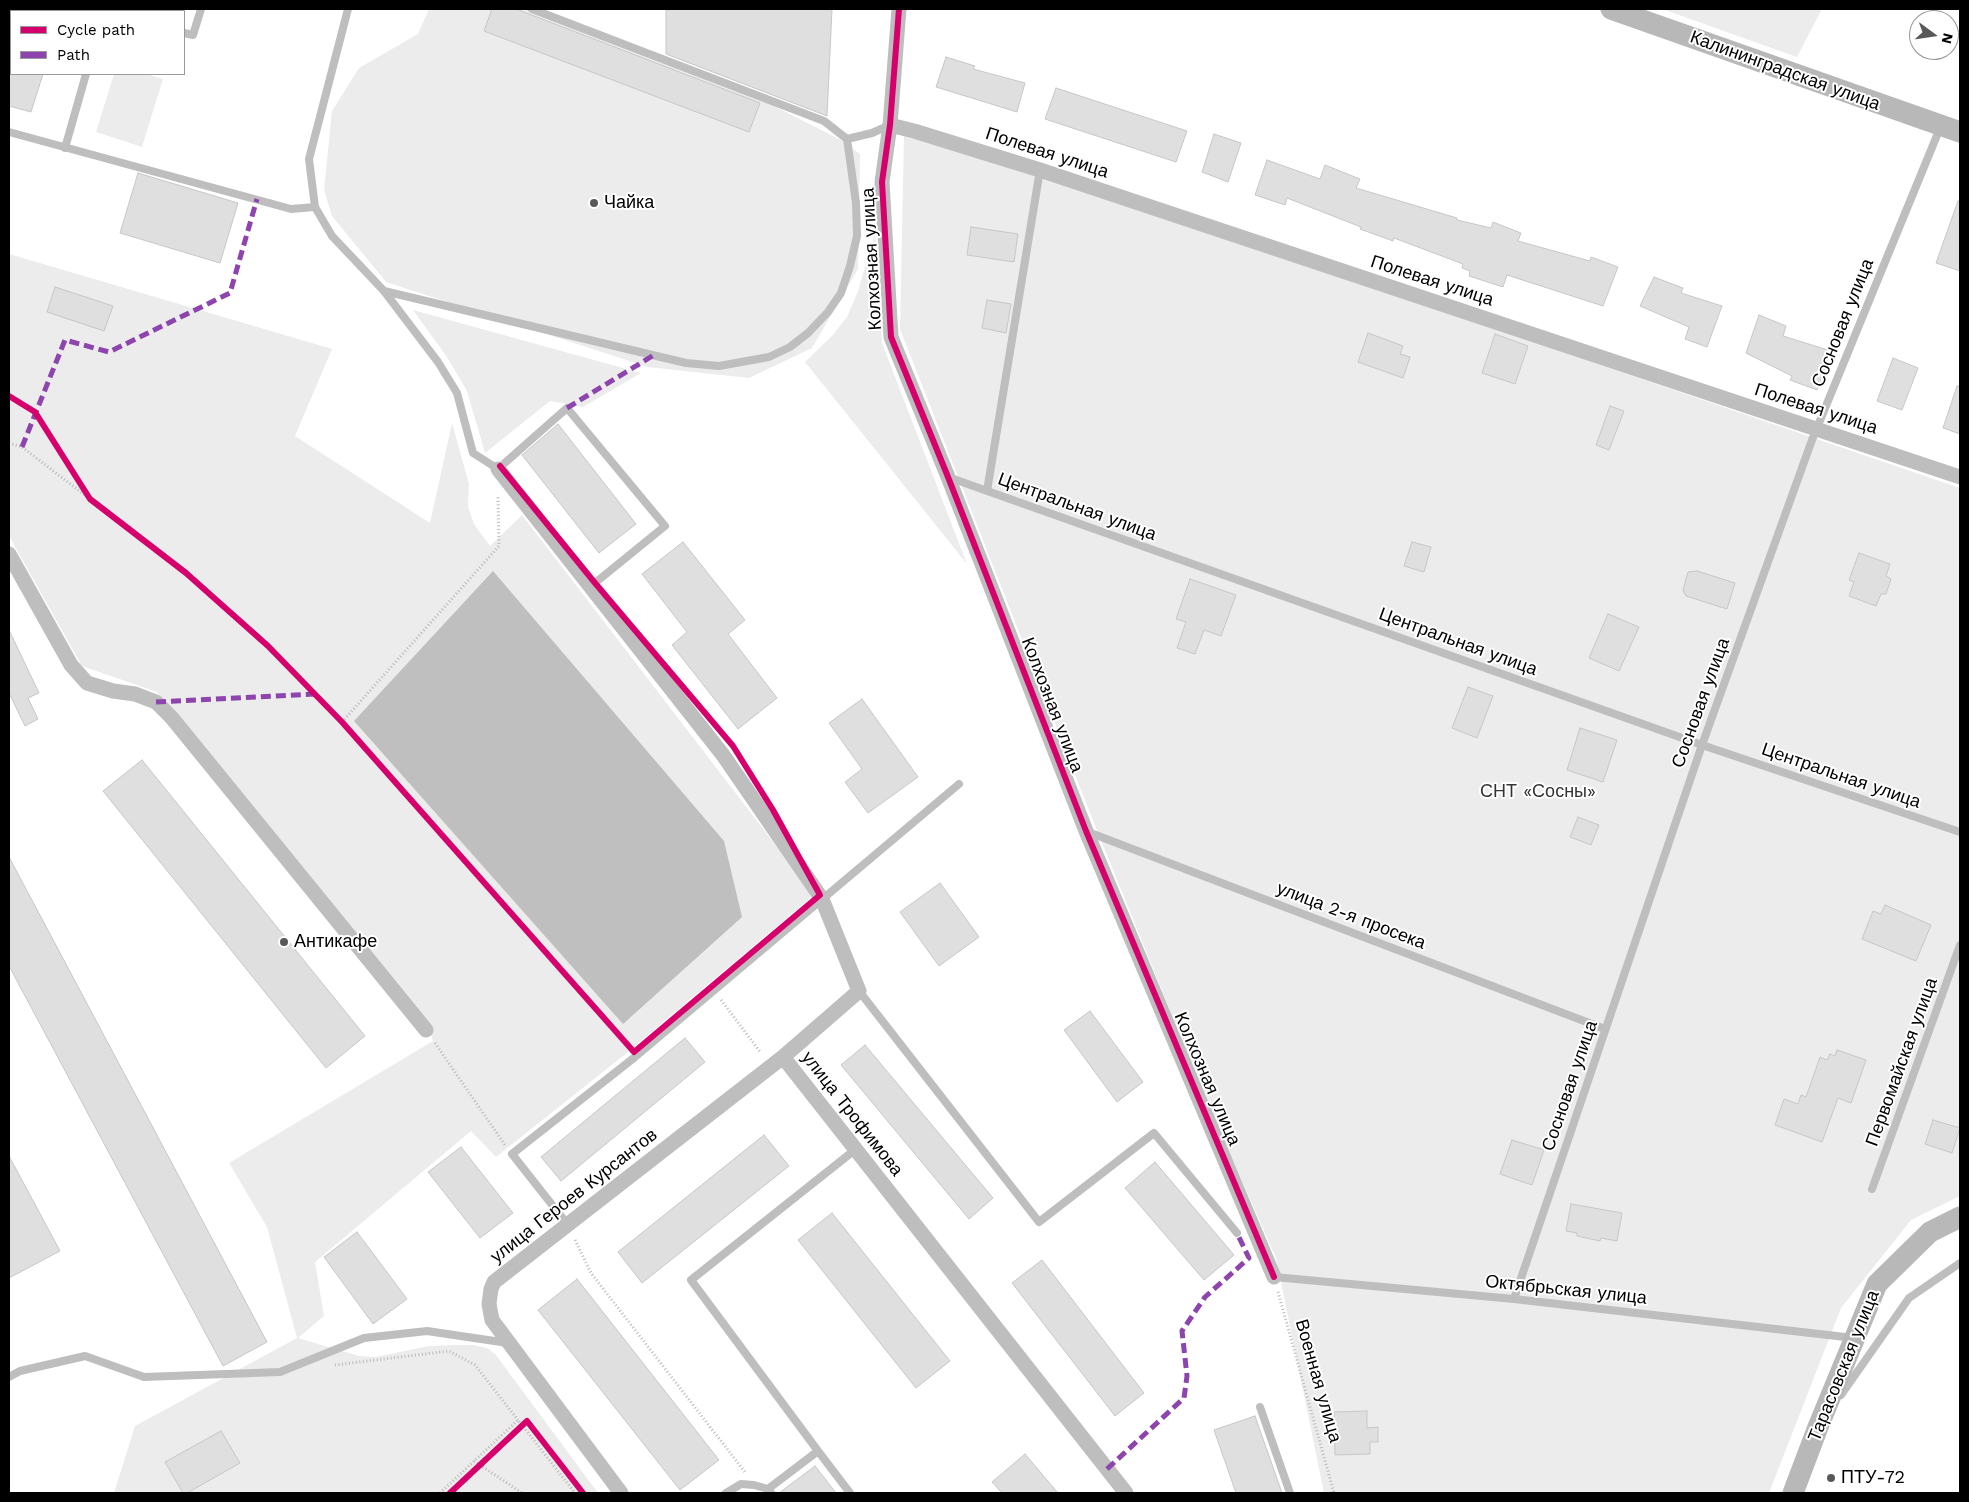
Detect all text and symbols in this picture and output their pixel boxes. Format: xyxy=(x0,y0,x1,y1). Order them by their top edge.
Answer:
legend xyxy=(10,10,185,75)
north arrow xyxy=(1909,10,1959,60)
text: Cycle path xyxy=(57,21,135,39)
street label: Калининградская улица xyxy=(1687,27,1883,115)
text: N xyxy=(1939,31,1957,45)
text: Path xyxy=(57,46,90,64)
street label: Полевая улица xyxy=(983,123,1111,183)
street label: Колхозная улица xyxy=(857,187,887,331)
place label: Чайка xyxy=(604,192,654,214)
marker: Чайка xyxy=(588,197,600,209)
street label: Полевая улица xyxy=(1368,251,1496,311)
street label: Сосновая улица xyxy=(1807,256,1879,390)
street label: Полевая улица xyxy=(1752,379,1880,439)
street label: Центральная улица xyxy=(995,468,1159,546)
street label: Центральная улица xyxy=(1376,603,1540,681)
street label: Колхозная улица xyxy=(1016,634,1088,776)
street label: Сосновая улица xyxy=(1667,635,1735,771)
street label: Центральная улица xyxy=(1759,739,1923,813)
park label: СНТ «Сосны» xyxy=(1480,781,1596,803)
street label: улица 2-я просека xyxy=(1273,878,1429,954)
place label: Антикафе xyxy=(294,931,377,953)
marker: Антикафе xyxy=(278,936,290,948)
street label: Первомайская улица xyxy=(1862,975,1942,1149)
street label: Колхозная улица xyxy=(1169,1009,1245,1149)
street label: Сосновая улица xyxy=(1538,1018,1602,1154)
street label: улица Трофимова xyxy=(797,1047,907,1181)
street label: улица Героев Курсантов xyxy=(486,1124,662,1268)
street label: Октябрьская улица xyxy=(1484,1271,1648,1309)
street label: Тарасовская улица xyxy=(1804,1287,1884,1445)
street label: Военная улица xyxy=(1290,1317,1346,1445)
place label: ПТУ-72 xyxy=(1841,1467,1905,1489)
marker: ПТУ-72 xyxy=(1825,1472,1837,1484)

